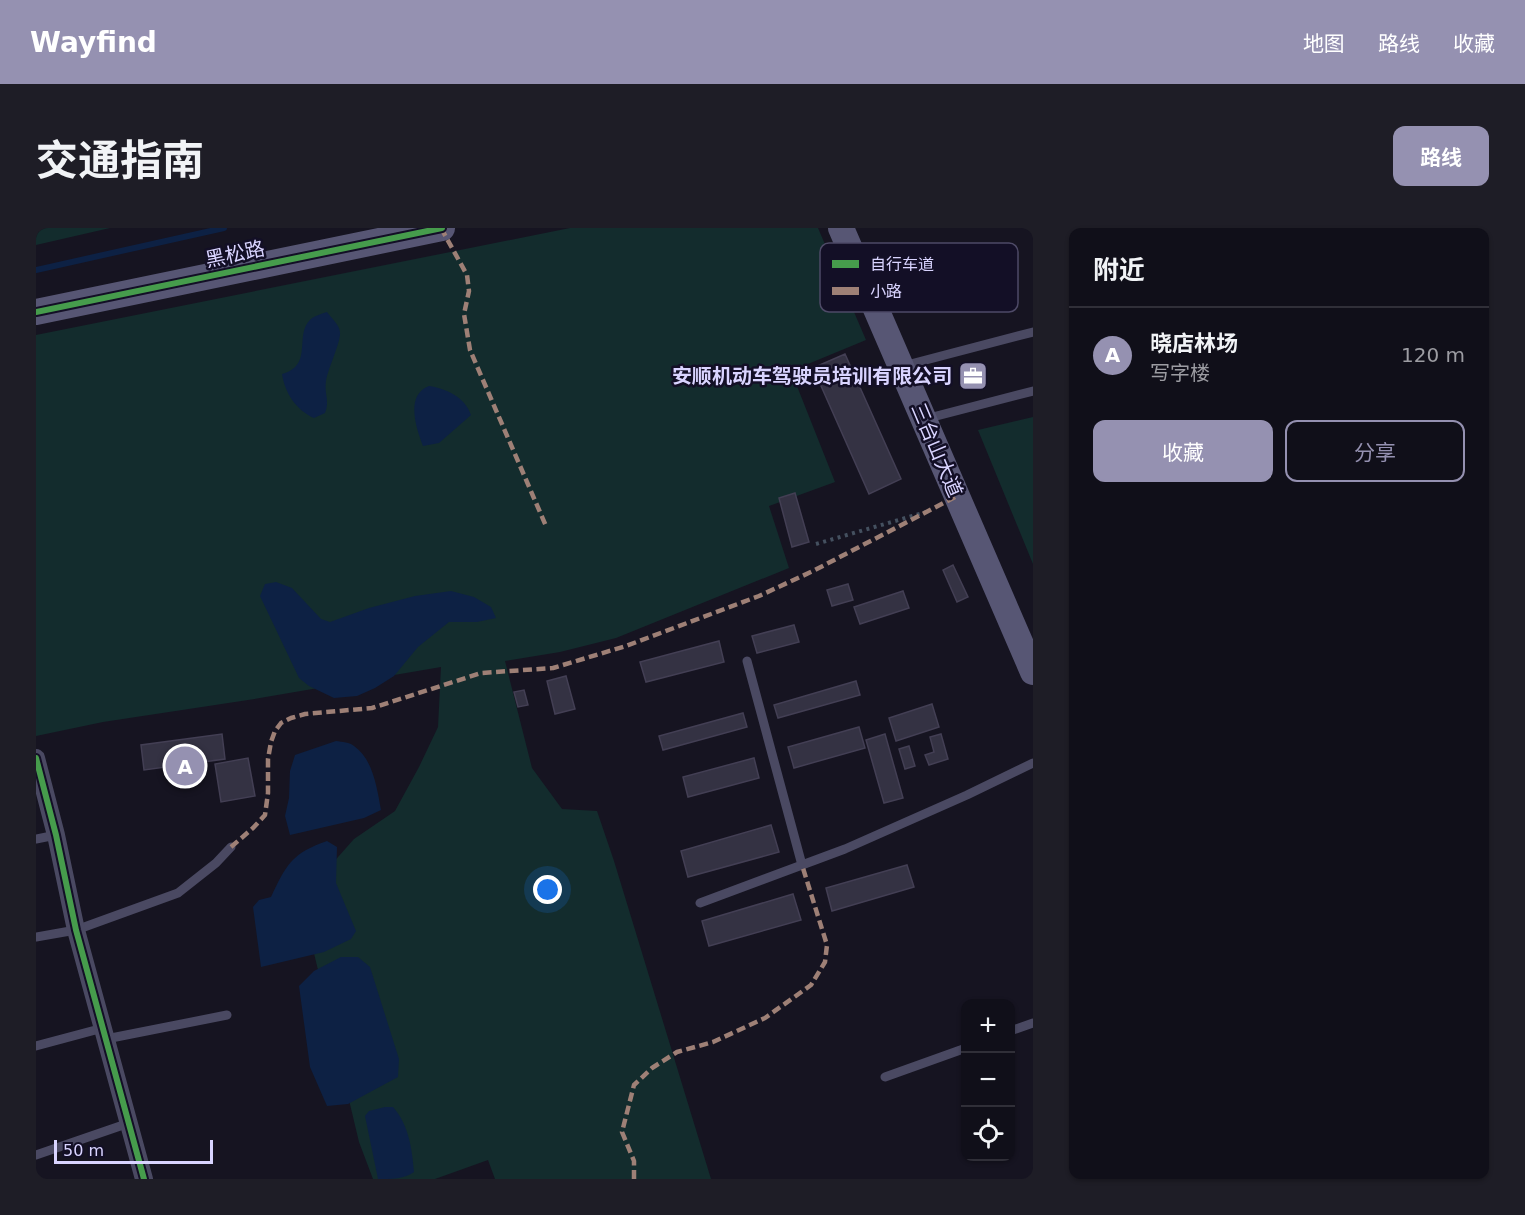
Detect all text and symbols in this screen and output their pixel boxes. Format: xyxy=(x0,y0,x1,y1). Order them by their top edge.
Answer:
text: Wayfind xyxy=(30,26,157,59)
text: 地图 xyxy=(1303,32,1345,56)
text: 路线 xyxy=(1378,32,1420,56)
text: 收藏 xyxy=(1453,32,1495,56)
button: 路线 xyxy=(1393,126,1489,186)
text: 交通指南 xyxy=(36,136,204,185)
street label: 黑松路 xyxy=(203,236,267,272)
legend xyxy=(820,243,1018,312)
text: 自行车道 xyxy=(870,255,934,274)
text: 附近 xyxy=(1093,255,1145,285)
text: 小路 xyxy=(870,282,902,301)
text: 晓店林场 xyxy=(1150,331,1238,356)
text: A xyxy=(1105,343,1120,367)
text: 120 m xyxy=(1401,343,1465,367)
office icon: 安顺机动车驾驶员培训有限公司 xyxy=(957,360,989,392)
text: 写字楼 xyxy=(1150,361,1210,385)
place label: 安顺机动车驾驶员培训有限公司 xyxy=(672,364,952,388)
street label: 三台山大道 xyxy=(906,399,968,501)
button: 收藏 xyxy=(1093,420,1273,482)
button: 分享 xyxy=(1285,420,1465,482)
pin: A xyxy=(166,744,204,788)
your location xyxy=(533,875,562,904)
map controls xyxy=(961,999,1015,1161)
button: + xyxy=(961,999,1015,1053)
button: − xyxy=(961,1053,1015,1107)
button: locate xyxy=(961,1107,1015,1161)
scale bar xyxy=(54,1137,213,1164)
text: 50 m xyxy=(63,1141,104,1160)

